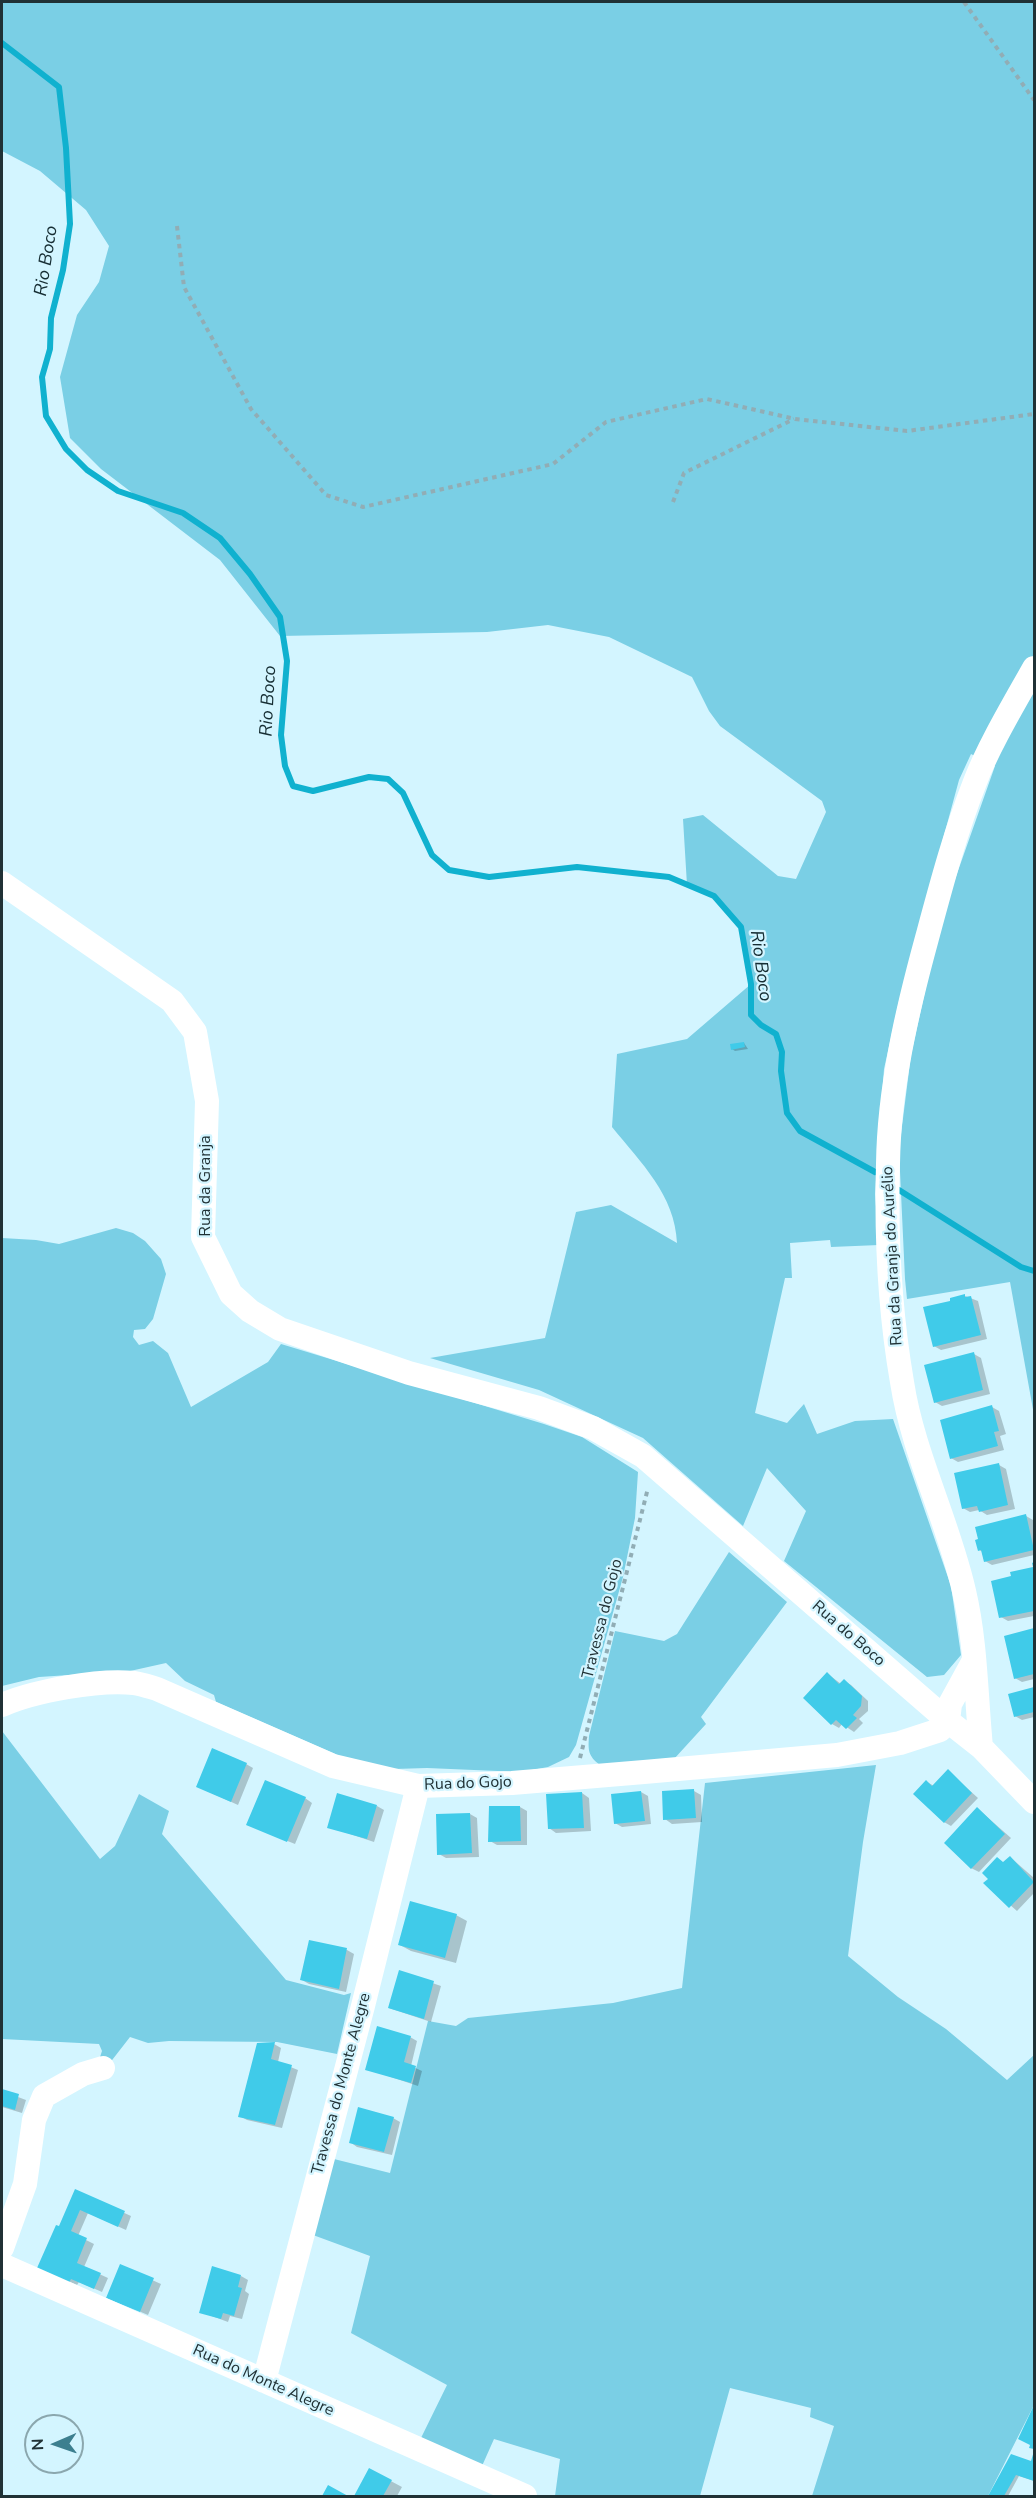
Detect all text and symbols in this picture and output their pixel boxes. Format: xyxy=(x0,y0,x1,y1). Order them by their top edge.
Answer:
water label: Rio Boco xyxy=(31,224,63,298)
water label: Rio Boco xyxy=(256,665,282,737)
water label: Rio Boco xyxy=(744,929,776,1003)
street label: Rua da Granja xyxy=(196,1135,216,1237)
street label: Rua da Granja do Aurélio xyxy=(879,1166,907,1346)
street label: Travessa do Gojo xyxy=(579,1557,627,1681)
street label: Rua do Boco xyxy=(808,1597,888,1671)
street label: Rua do Gojo xyxy=(424,1773,512,1795)
street label: Travessa do Monte Alegre xyxy=(308,1991,376,2177)
street label: Rua do Monte Alegre xyxy=(189,2341,337,2421)
north arrow xyxy=(24,2414,84,2474)
text: N xyxy=(27,2438,49,2451)

